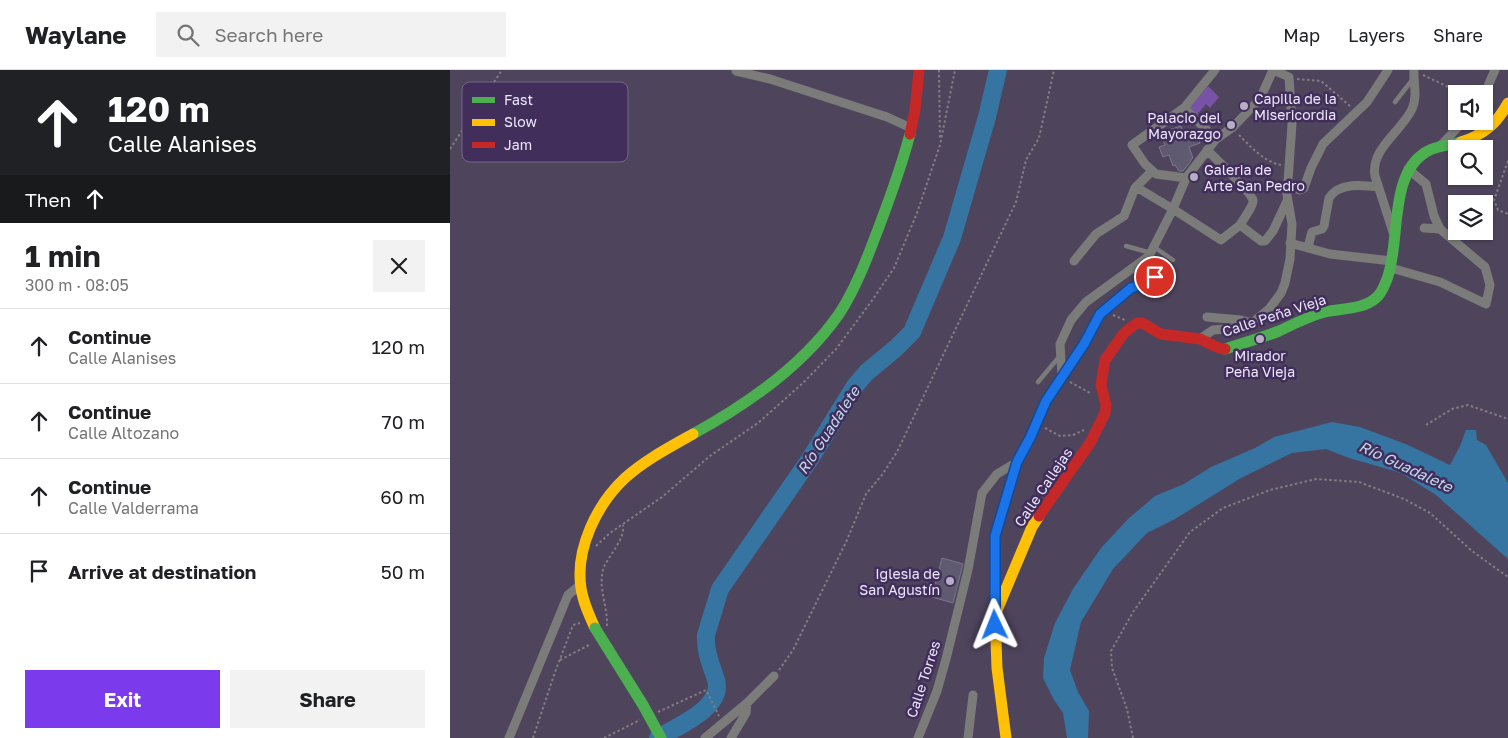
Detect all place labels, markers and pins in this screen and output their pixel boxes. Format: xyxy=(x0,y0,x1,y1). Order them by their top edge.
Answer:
place label: Capilla de la Misericordia xyxy=(1254,90,1337,123)
marker: Capilla de la Misericordia xyxy=(1238,100,1250,112)
place label: Palacio del Mayorazgo xyxy=(1147,109,1221,142)
marker: Palacio del Mayorazgo xyxy=(1225,119,1237,131)
place label: Galeria de Arte San Pedro xyxy=(1204,161,1305,194)
marker: Galeria de Arte San Pedro xyxy=(1188,171,1200,183)
pin xyxy=(1134,256,1176,298)
marker: Mirador Peña Vieja xyxy=(1254,333,1266,345)
place label: Mirador Peña Vieja xyxy=(1225,347,1295,380)
place label: Iglesia de San Agustín xyxy=(859,565,940,598)
marker: Iglesia de San Agustín xyxy=(944,575,956,587)

